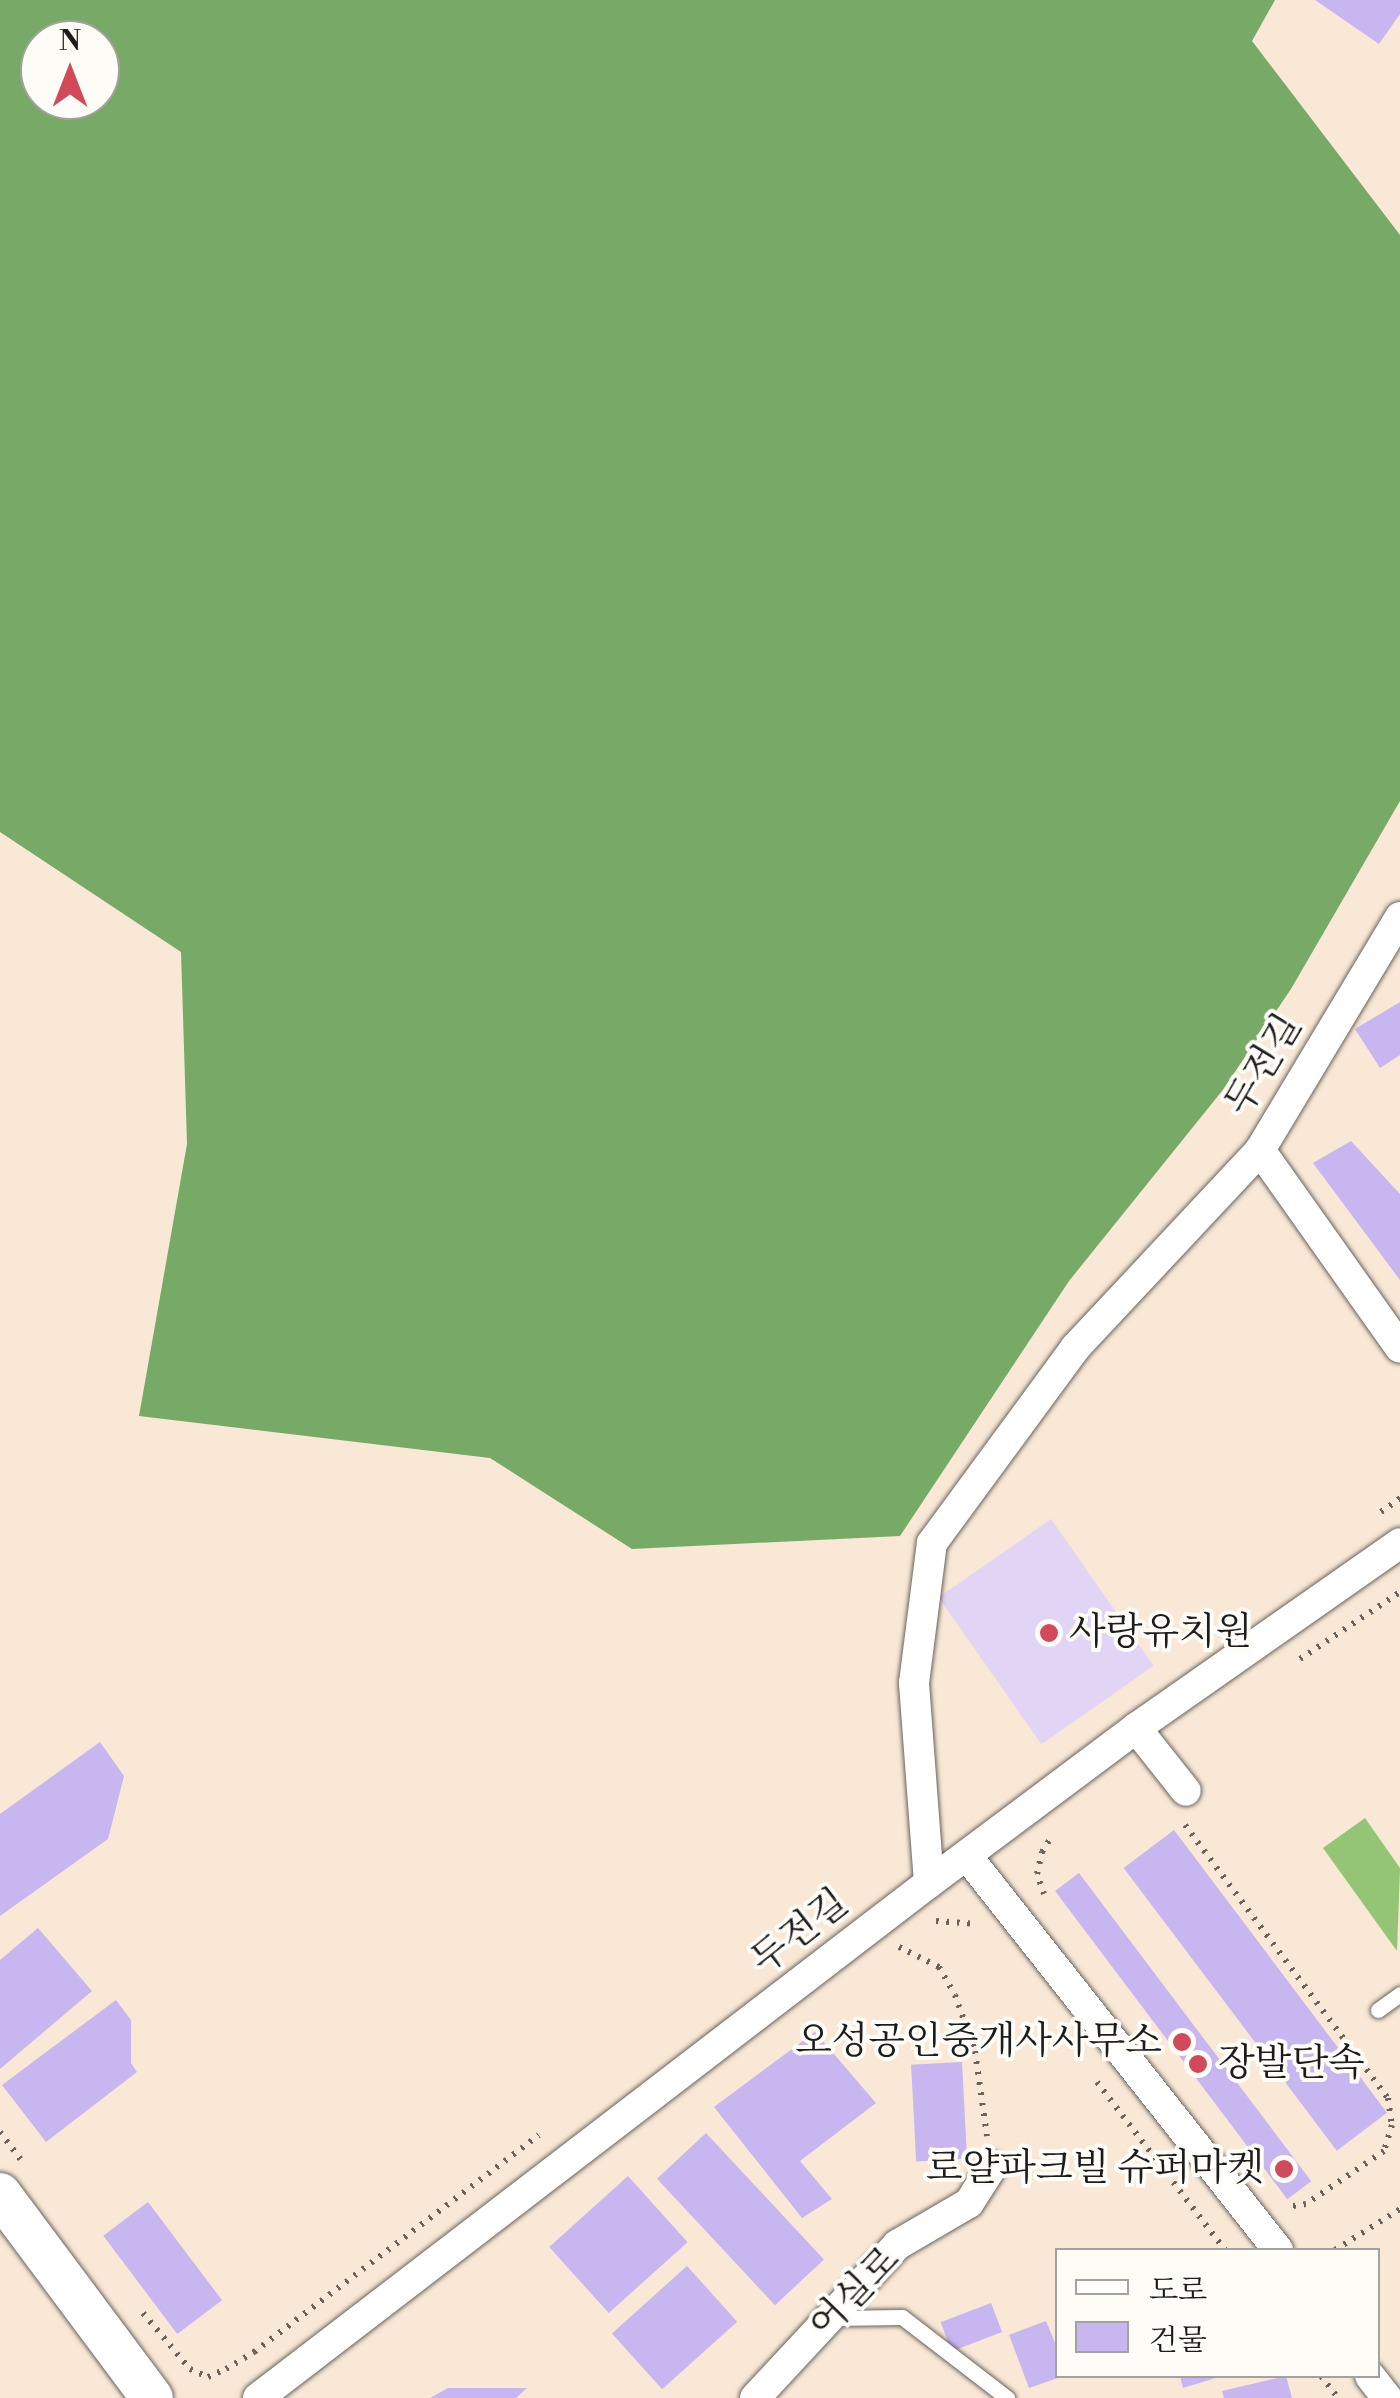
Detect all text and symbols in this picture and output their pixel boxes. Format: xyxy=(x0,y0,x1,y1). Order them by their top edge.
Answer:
north arrow xyxy=(20,20,120,120)
text: N xyxy=(59,24,81,59)
street label: 두전길 xyxy=(1216,1006,1312,1124)
place label: 사랑유치원 xyxy=(1069,1610,1253,1656)
marker: 사랑유치원 xyxy=(1038,1622,1060,1644)
street label: 두전길 xyxy=(743,1880,857,1984)
place label: 오성공인중개사사무소 xyxy=(795,2019,1162,2065)
marker: 오성공인중개사사무소 xyxy=(1171,2031,1193,2053)
place label: 장발단속 xyxy=(1218,2041,1365,2087)
marker: 장발단속 xyxy=(1187,2053,1209,2075)
place label: 로얄파크빌 슈퍼마켓 xyxy=(926,2146,1264,2192)
marker: 로얄파크빌 슈퍼마켓 xyxy=(1273,2158,1295,2180)
street label: 어실로 xyxy=(800,2238,910,2348)
legend xyxy=(1055,2248,1380,2378)
text: 도로 xyxy=(1149,2272,1207,2310)
text: 건물 xyxy=(1149,2322,1207,2360)

